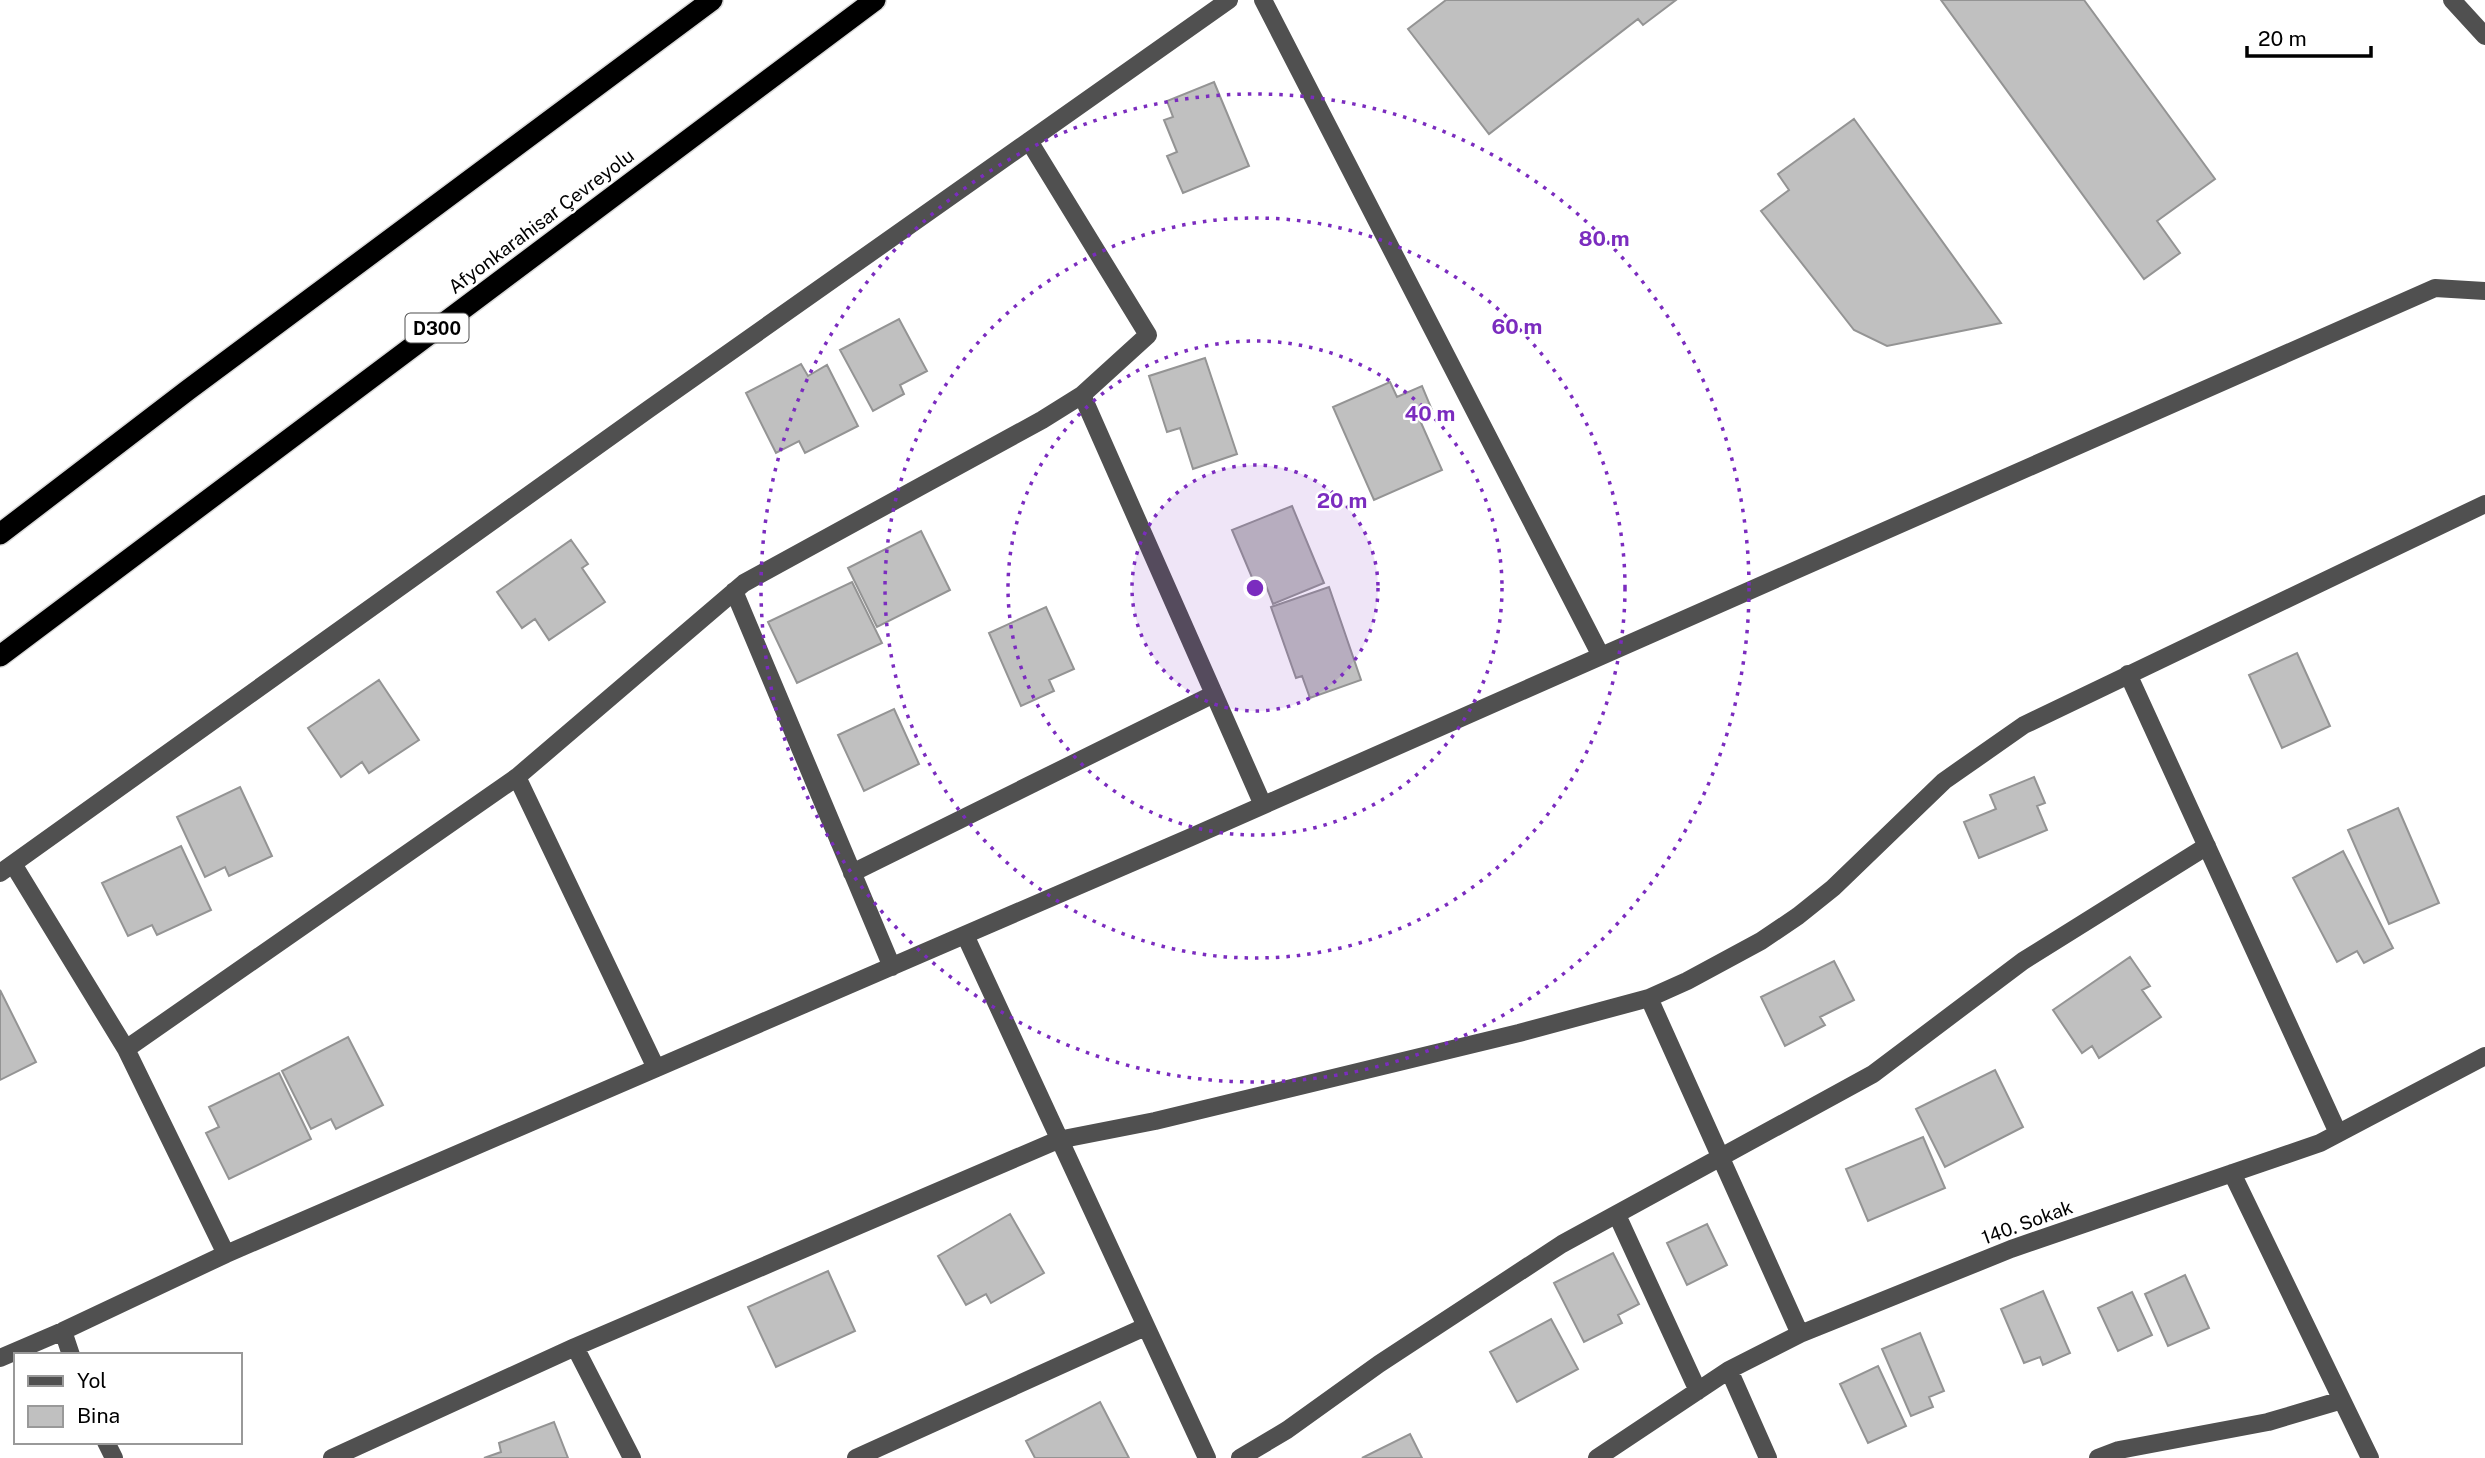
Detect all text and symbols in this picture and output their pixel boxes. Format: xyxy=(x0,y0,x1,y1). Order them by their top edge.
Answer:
scale bar xyxy=(2247,14,2371,58)
text: 20 m xyxy=(2258,26,2307,51)
street label: Afyonkarahisar Çevreyolu xyxy=(444,144,638,298)
text: 80 m xyxy=(1578,226,1630,251)
road number: D300 xyxy=(406,314,468,342)
text: 60 m xyxy=(1492,314,1542,339)
text: 40 m xyxy=(1405,401,1455,426)
text: 20 m xyxy=(1317,488,1367,513)
centre of rings xyxy=(1243,576,1267,600)
street label: 140. Sokak xyxy=(1979,1195,2076,1249)
legend xyxy=(14,1353,242,1444)
text: Yol xyxy=(77,1368,107,1393)
text: Bina xyxy=(77,1403,120,1428)

